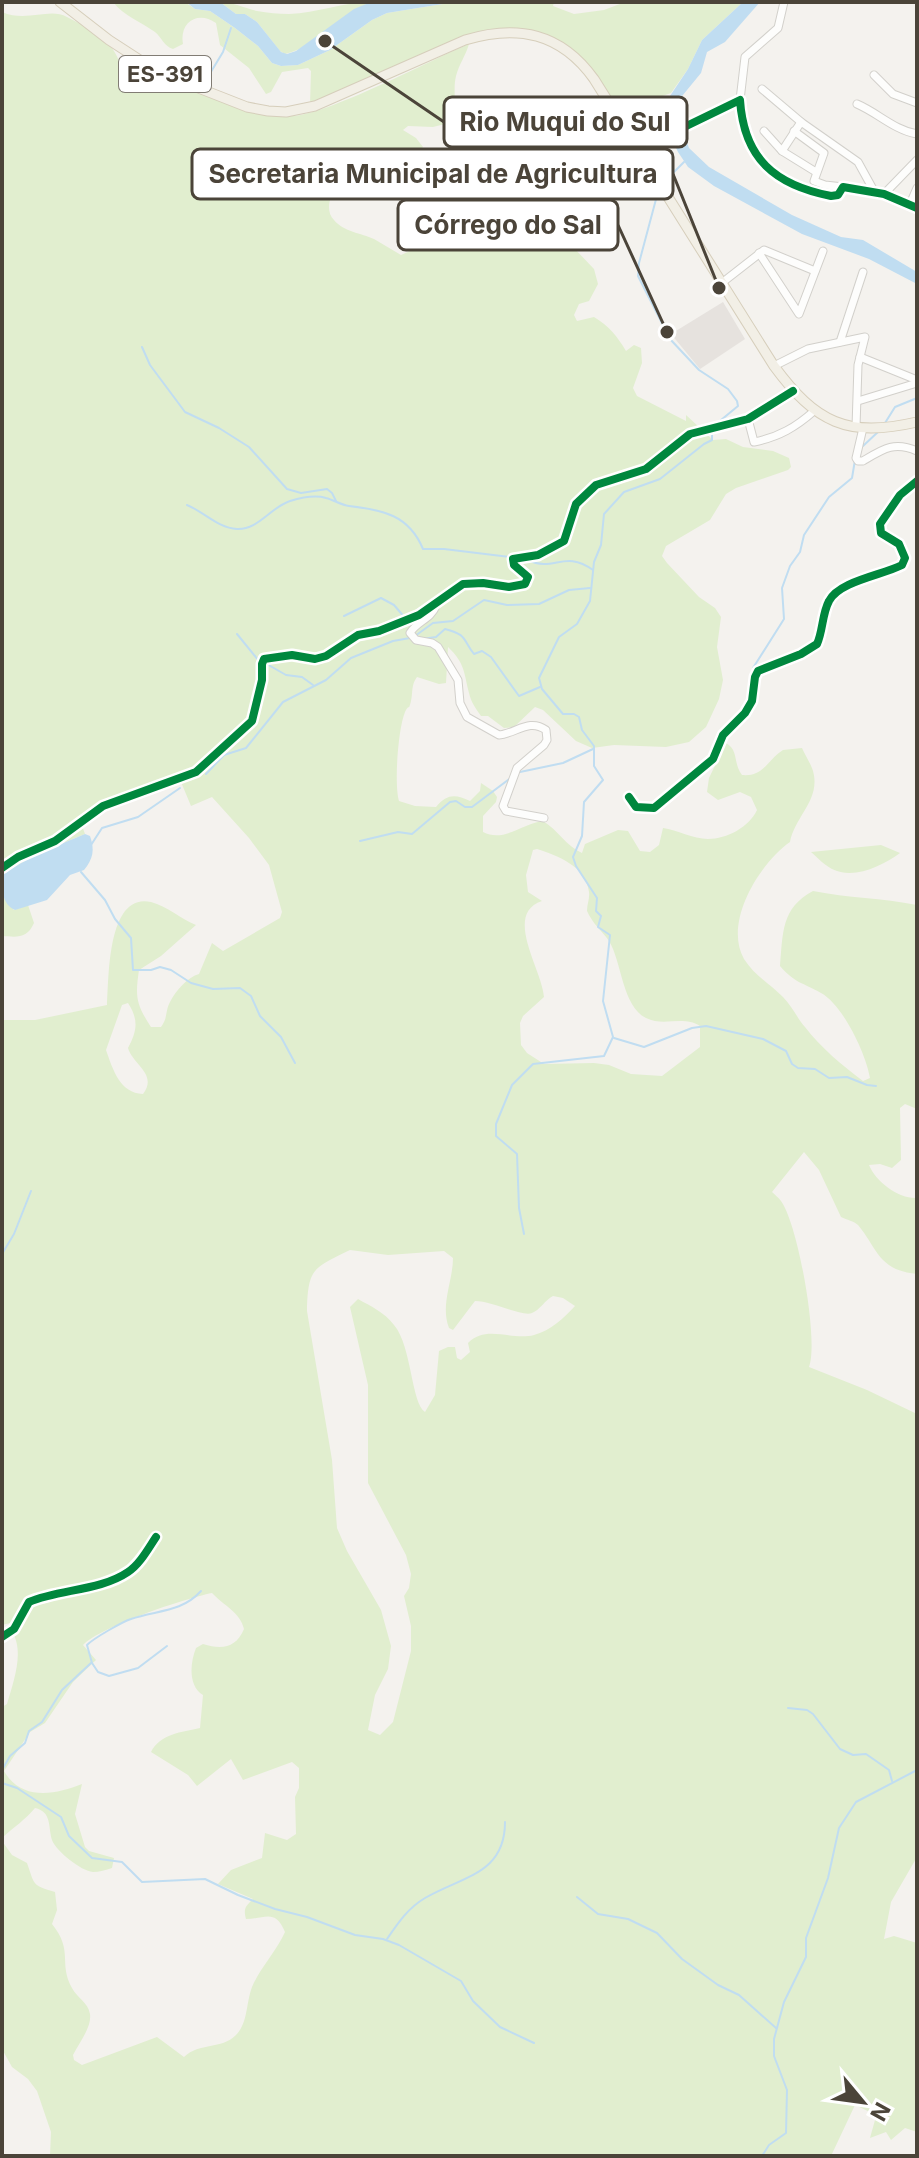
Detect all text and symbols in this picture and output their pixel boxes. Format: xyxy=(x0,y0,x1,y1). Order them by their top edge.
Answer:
road number: ES-391 xyxy=(119,56,211,92)
callout: Rio Muqui do Sul xyxy=(444,97,687,147)
text: Rio Muqui do Sul xyxy=(459,106,671,137)
callout: Secretaria Municipal de Agricultura xyxy=(192,149,673,199)
text: Secretaria Municipal de Agricultura xyxy=(208,158,658,189)
callout: Córrego do Sal xyxy=(398,200,618,250)
text: Córrego do Sal xyxy=(414,209,602,240)
north arrow xyxy=(823,2062,903,2142)
text: N xyxy=(865,2098,896,2125)

